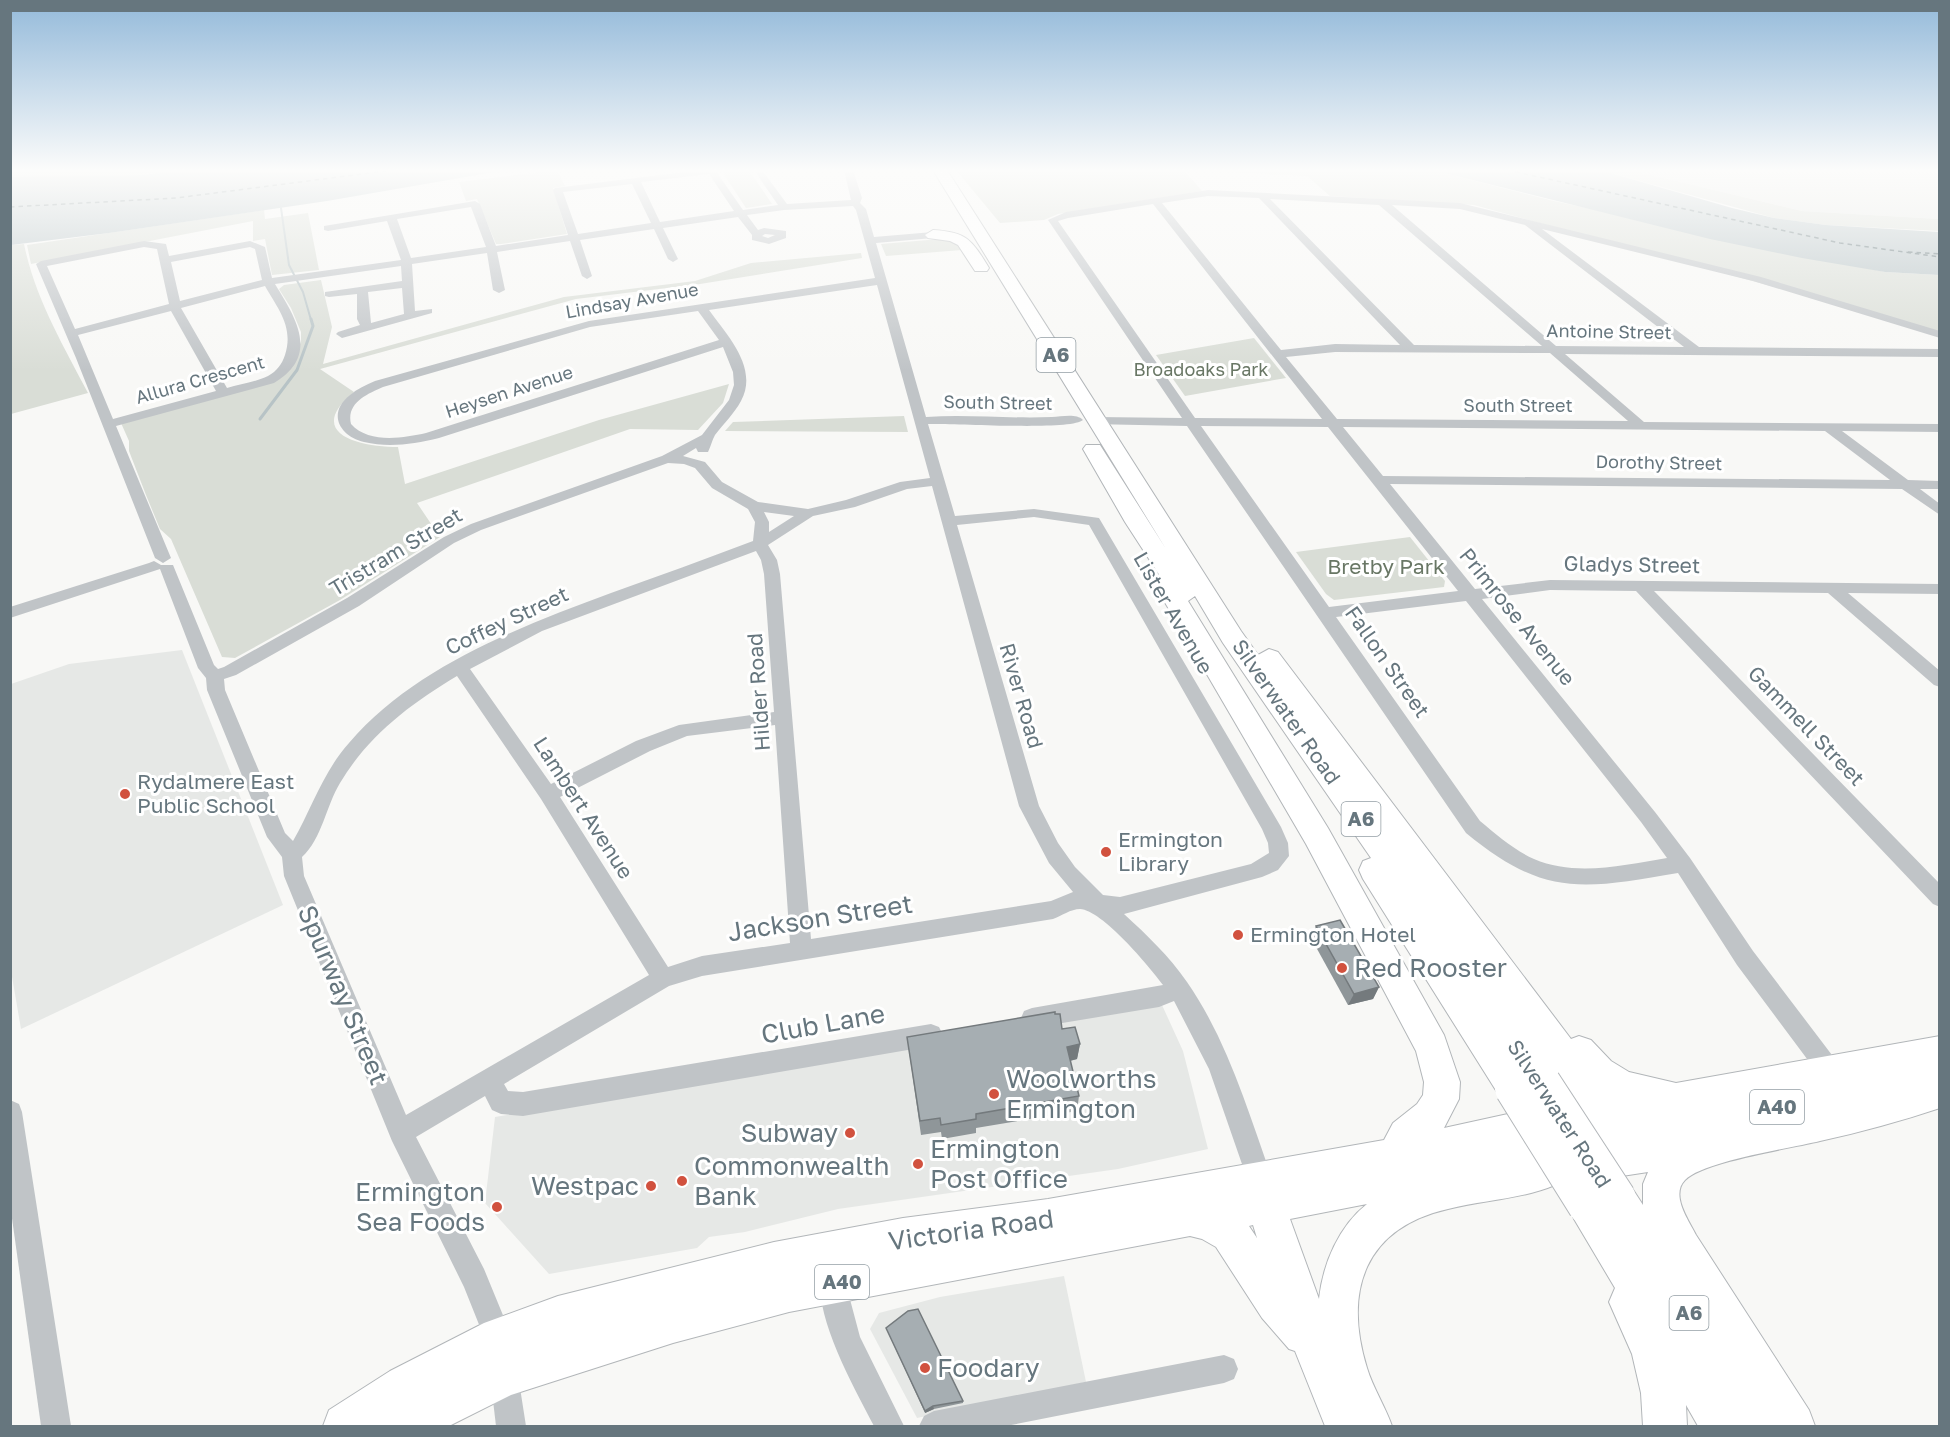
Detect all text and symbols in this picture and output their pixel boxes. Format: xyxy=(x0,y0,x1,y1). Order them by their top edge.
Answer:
street label: Lindsay Avenue xyxy=(564,277,700,323)
street label: Antoine Street xyxy=(1546,319,1672,343)
road number: A6 xyxy=(1036,338,1076,372)
street label: Allura Crescent xyxy=(133,350,267,408)
park label: Broadoaks Park xyxy=(1133,358,1269,380)
street label: Heysen Avenue xyxy=(442,360,575,422)
street label: South Street xyxy=(943,390,1053,414)
street label: South Street xyxy=(1463,394,1573,416)
street label: Dorothy Street xyxy=(1595,450,1723,474)
street label: Tristram Street xyxy=(324,501,467,601)
street label: Primrose Avenue xyxy=(1454,542,1581,690)
street label: Lister Avenue xyxy=(1128,547,1219,678)
street label: Gladys Street xyxy=(1563,550,1701,578)
park label: Bretby Park xyxy=(1327,553,1445,579)
street label: Coffey Street xyxy=(441,580,572,660)
street label: Fallon Street xyxy=(1340,601,1436,722)
street label: Hilder Road xyxy=(741,632,775,752)
street label: Silverwater Road xyxy=(1227,634,1347,789)
street label: River Road xyxy=(995,640,1049,751)
street label: Gammell Street xyxy=(1743,660,1871,791)
street label: Lambert Avenue xyxy=(528,732,639,883)
place label: Rydalmere East Public School xyxy=(137,768,294,818)
marker: Rydalmere East Public School xyxy=(118,787,132,801)
road number: A6 xyxy=(1342,802,1380,836)
place label: Ermington Library xyxy=(1118,826,1223,876)
marker: Ermington Library xyxy=(1099,845,1113,859)
street label: Jackson Street xyxy=(725,888,915,947)
street label: Spurway Street xyxy=(292,900,395,1089)
place label: Ermington Hotel xyxy=(1250,921,1416,947)
marker: Ermington Hotel xyxy=(1231,928,1245,942)
place label: Red Rooster xyxy=(1354,952,1507,983)
marker: Red Rooster xyxy=(1335,961,1349,975)
street label: Club Lane xyxy=(759,997,887,1050)
street label: Silverwater Road xyxy=(1502,1035,1617,1192)
place label: Woolworths Ermington xyxy=(1006,1063,1156,1124)
marker: Woolworths Ermington xyxy=(987,1087,1001,1101)
road number: A40 xyxy=(1750,1090,1804,1124)
place label: Subway xyxy=(741,1117,838,1148)
marker: Subway xyxy=(843,1126,857,1140)
place label: Ermington Post Office xyxy=(930,1133,1068,1194)
place label: Commonwealth Bank xyxy=(694,1150,889,1211)
marker: Ermington Post Office xyxy=(911,1157,925,1171)
place label: Westpac xyxy=(531,1170,639,1201)
marker: Commonwealth Bank xyxy=(675,1174,689,1188)
place label: Ermington Sea Foods xyxy=(355,1176,485,1237)
marker: Westpac xyxy=(644,1179,658,1193)
marker: Ermington Sea Foods xyxy=(490,1200,504,1214)
street label: Victoria Road xyxy=(886,1203,1056,1256)
road number: A40 xyxy=(815,1265,869,1299)
road number: A6 xyxy=(1670,1296,1708,1330)
place label: Foodary xyxy=(937,1352,1040,1383)
marker: Foodary xyxy=(918,1361,932,1375)

